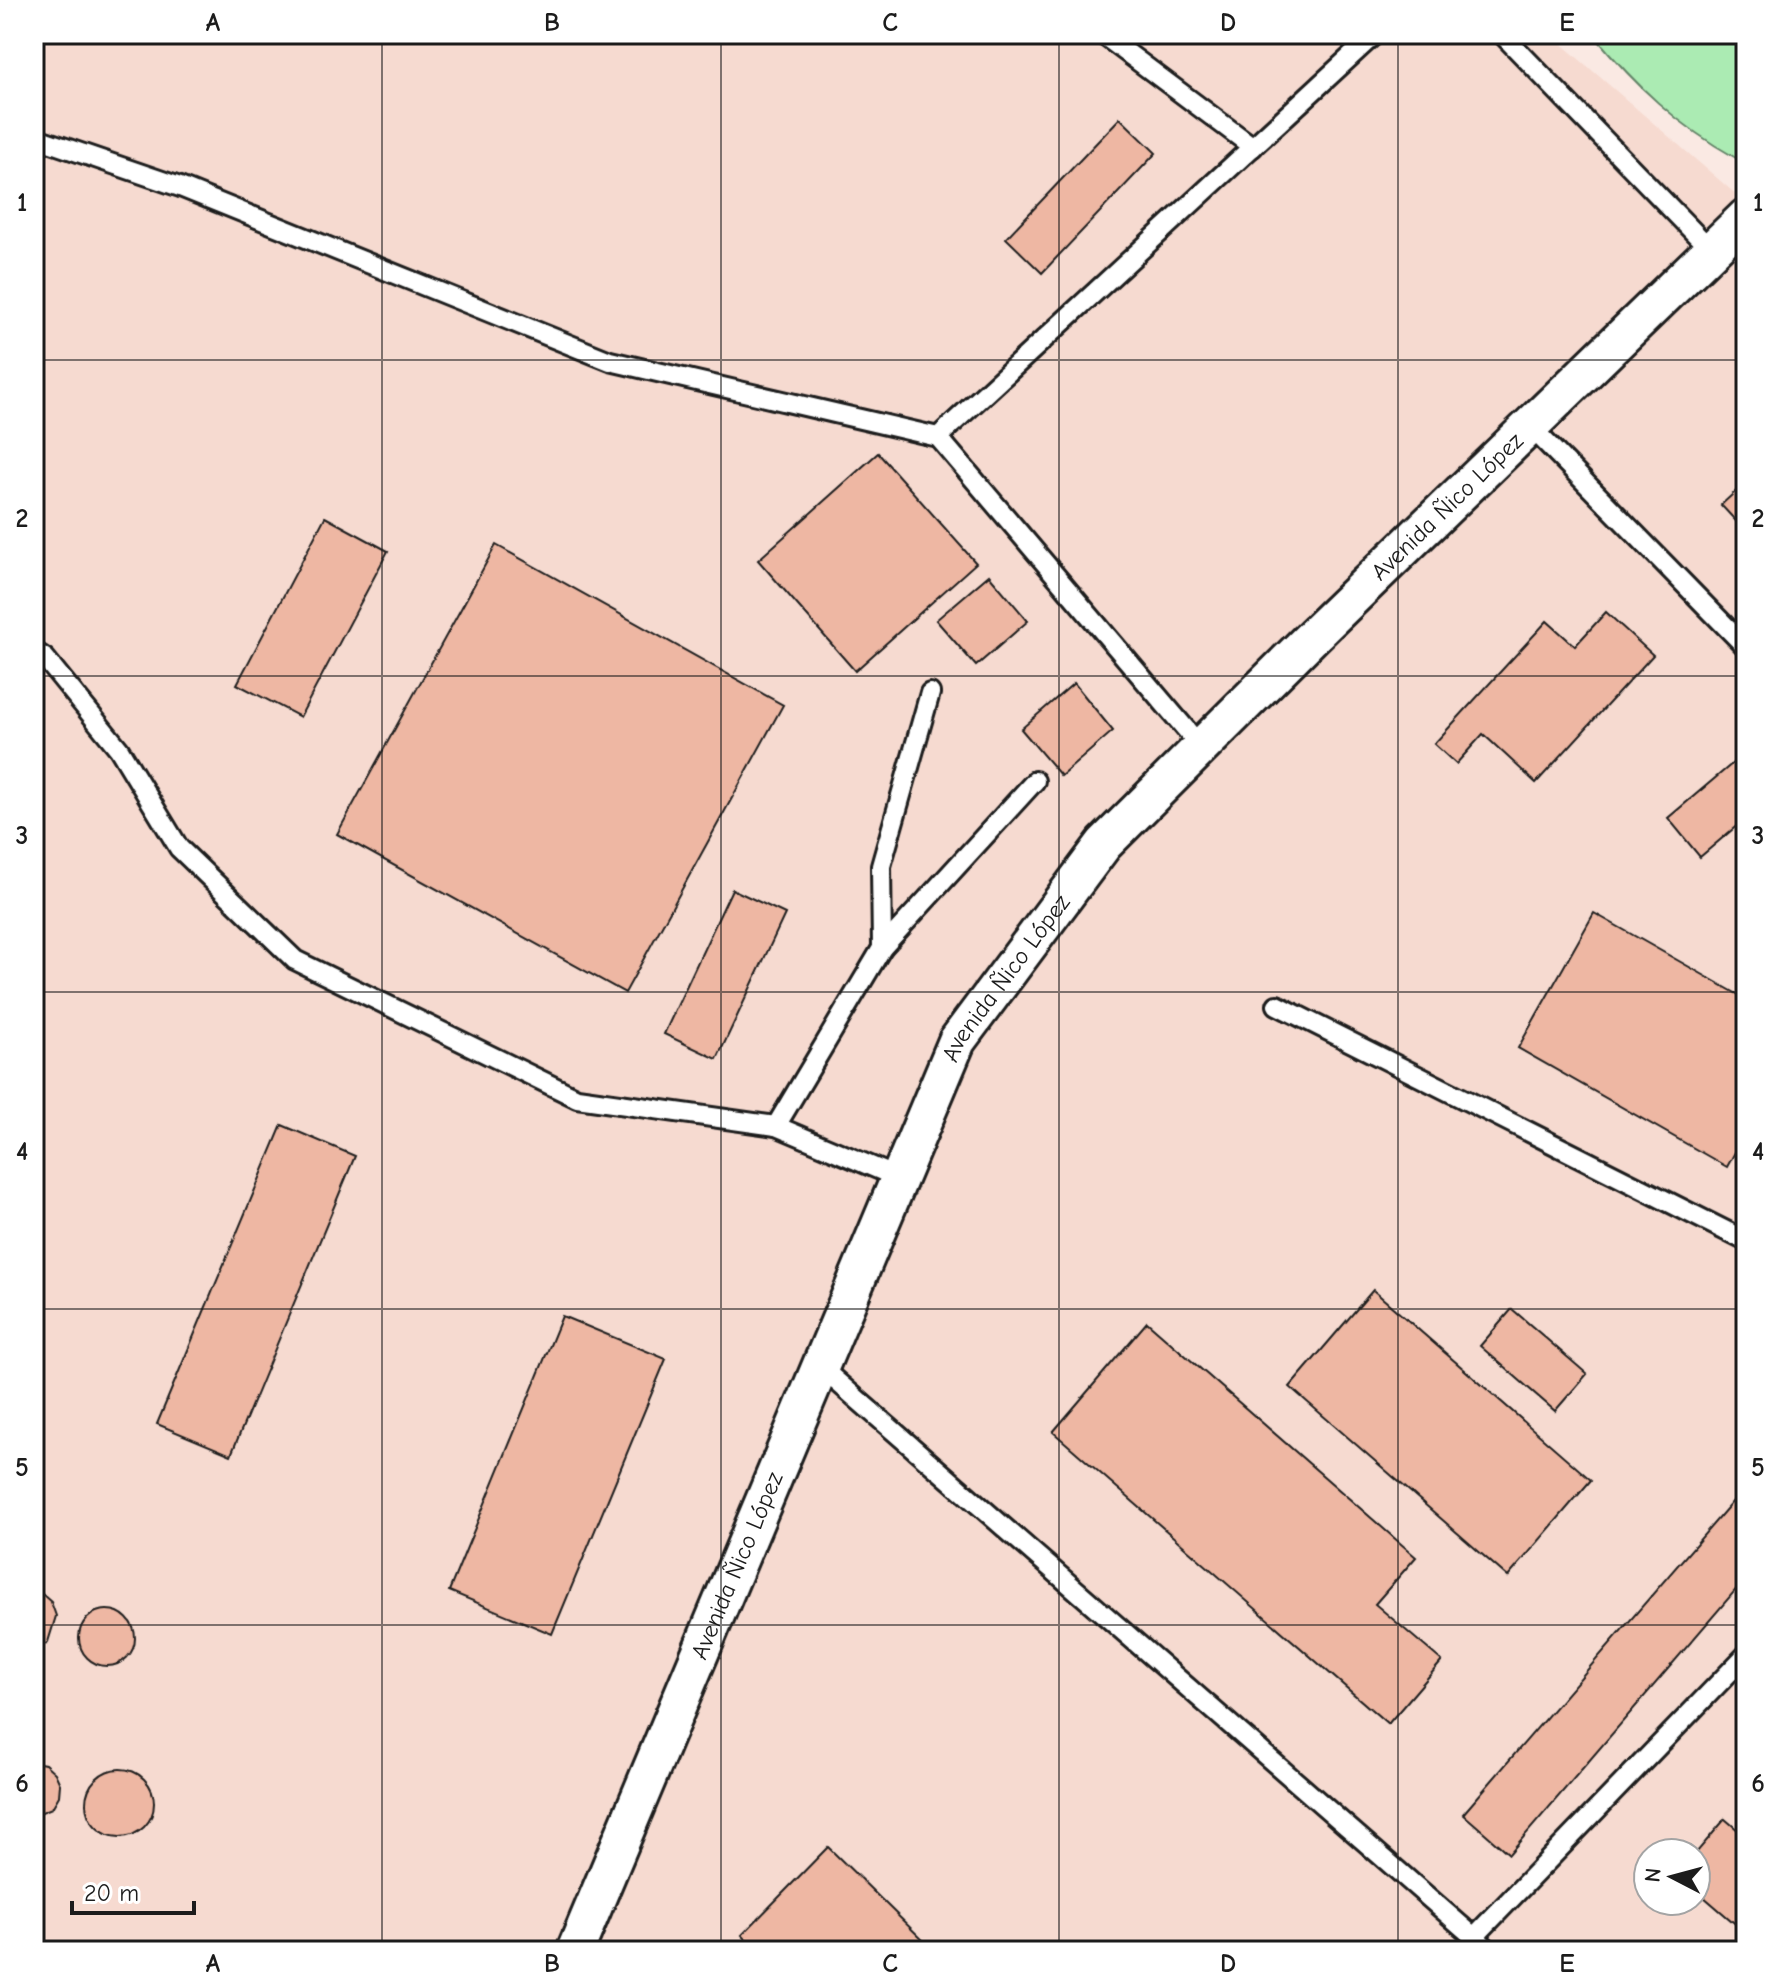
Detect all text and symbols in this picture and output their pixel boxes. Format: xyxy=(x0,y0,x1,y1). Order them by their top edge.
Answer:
text: A xyxy=(206,8,221,38)
text: B xyxy=(544,8,560,38)
text: C xyxy=(882,8,898,38)
text: D xyxy=(1220,8,1236,38)
text: E xyxy=(1559,8,1575,38)
text: 1 xyxy=(17,188,27,218)
text: 1 xyxy=(1753,188,1763,218)
street label: Avenida Ñico López xyxy=(1365,426,1529,586)
text: 2 xyxy=(16,504,28,534)
text: 2 xyxy=(1752,504,1764,534)
text: 3 xyxy=(16,821,28,851)
text: 3 xyxy=(1752,821,1764,851)
street label: Avenida Ñico López xyxy=(936,888,1076,1066)
text: 4 xyxy=(16,1137,28,1167)
text: 4 xyxy=(1752,1137,1764,1167)
text: 5 xyxy=(15,1453,29,1483)
text: 5 xyxy=(1751,1453,1765,1483)
street label: Avenida Ñico López xyxy=(685,1467,789,1663)
text: 6 xyxy=(15,1769,29,1799)
text: 6 xyxy=(1751,1769,1765,1799)
north arrow xyxy=(1632,1837,1712,1917)
scale bar xyxy=(72,1865,194,1915)
text: N xyxy=(1639,1867,1667,1884)
text: 20 m xyxy=(84,1879,139,1907)
text: A xyxy=(206,1949,221,1979)
text: B xyxy=(544,1949,560,1979)
text: C xyxy=(882,1949,898,1979)
text: D xyxy=(1220,1949,1236,1979)
text: E xyxy=(1559,1949,1575,1979)

